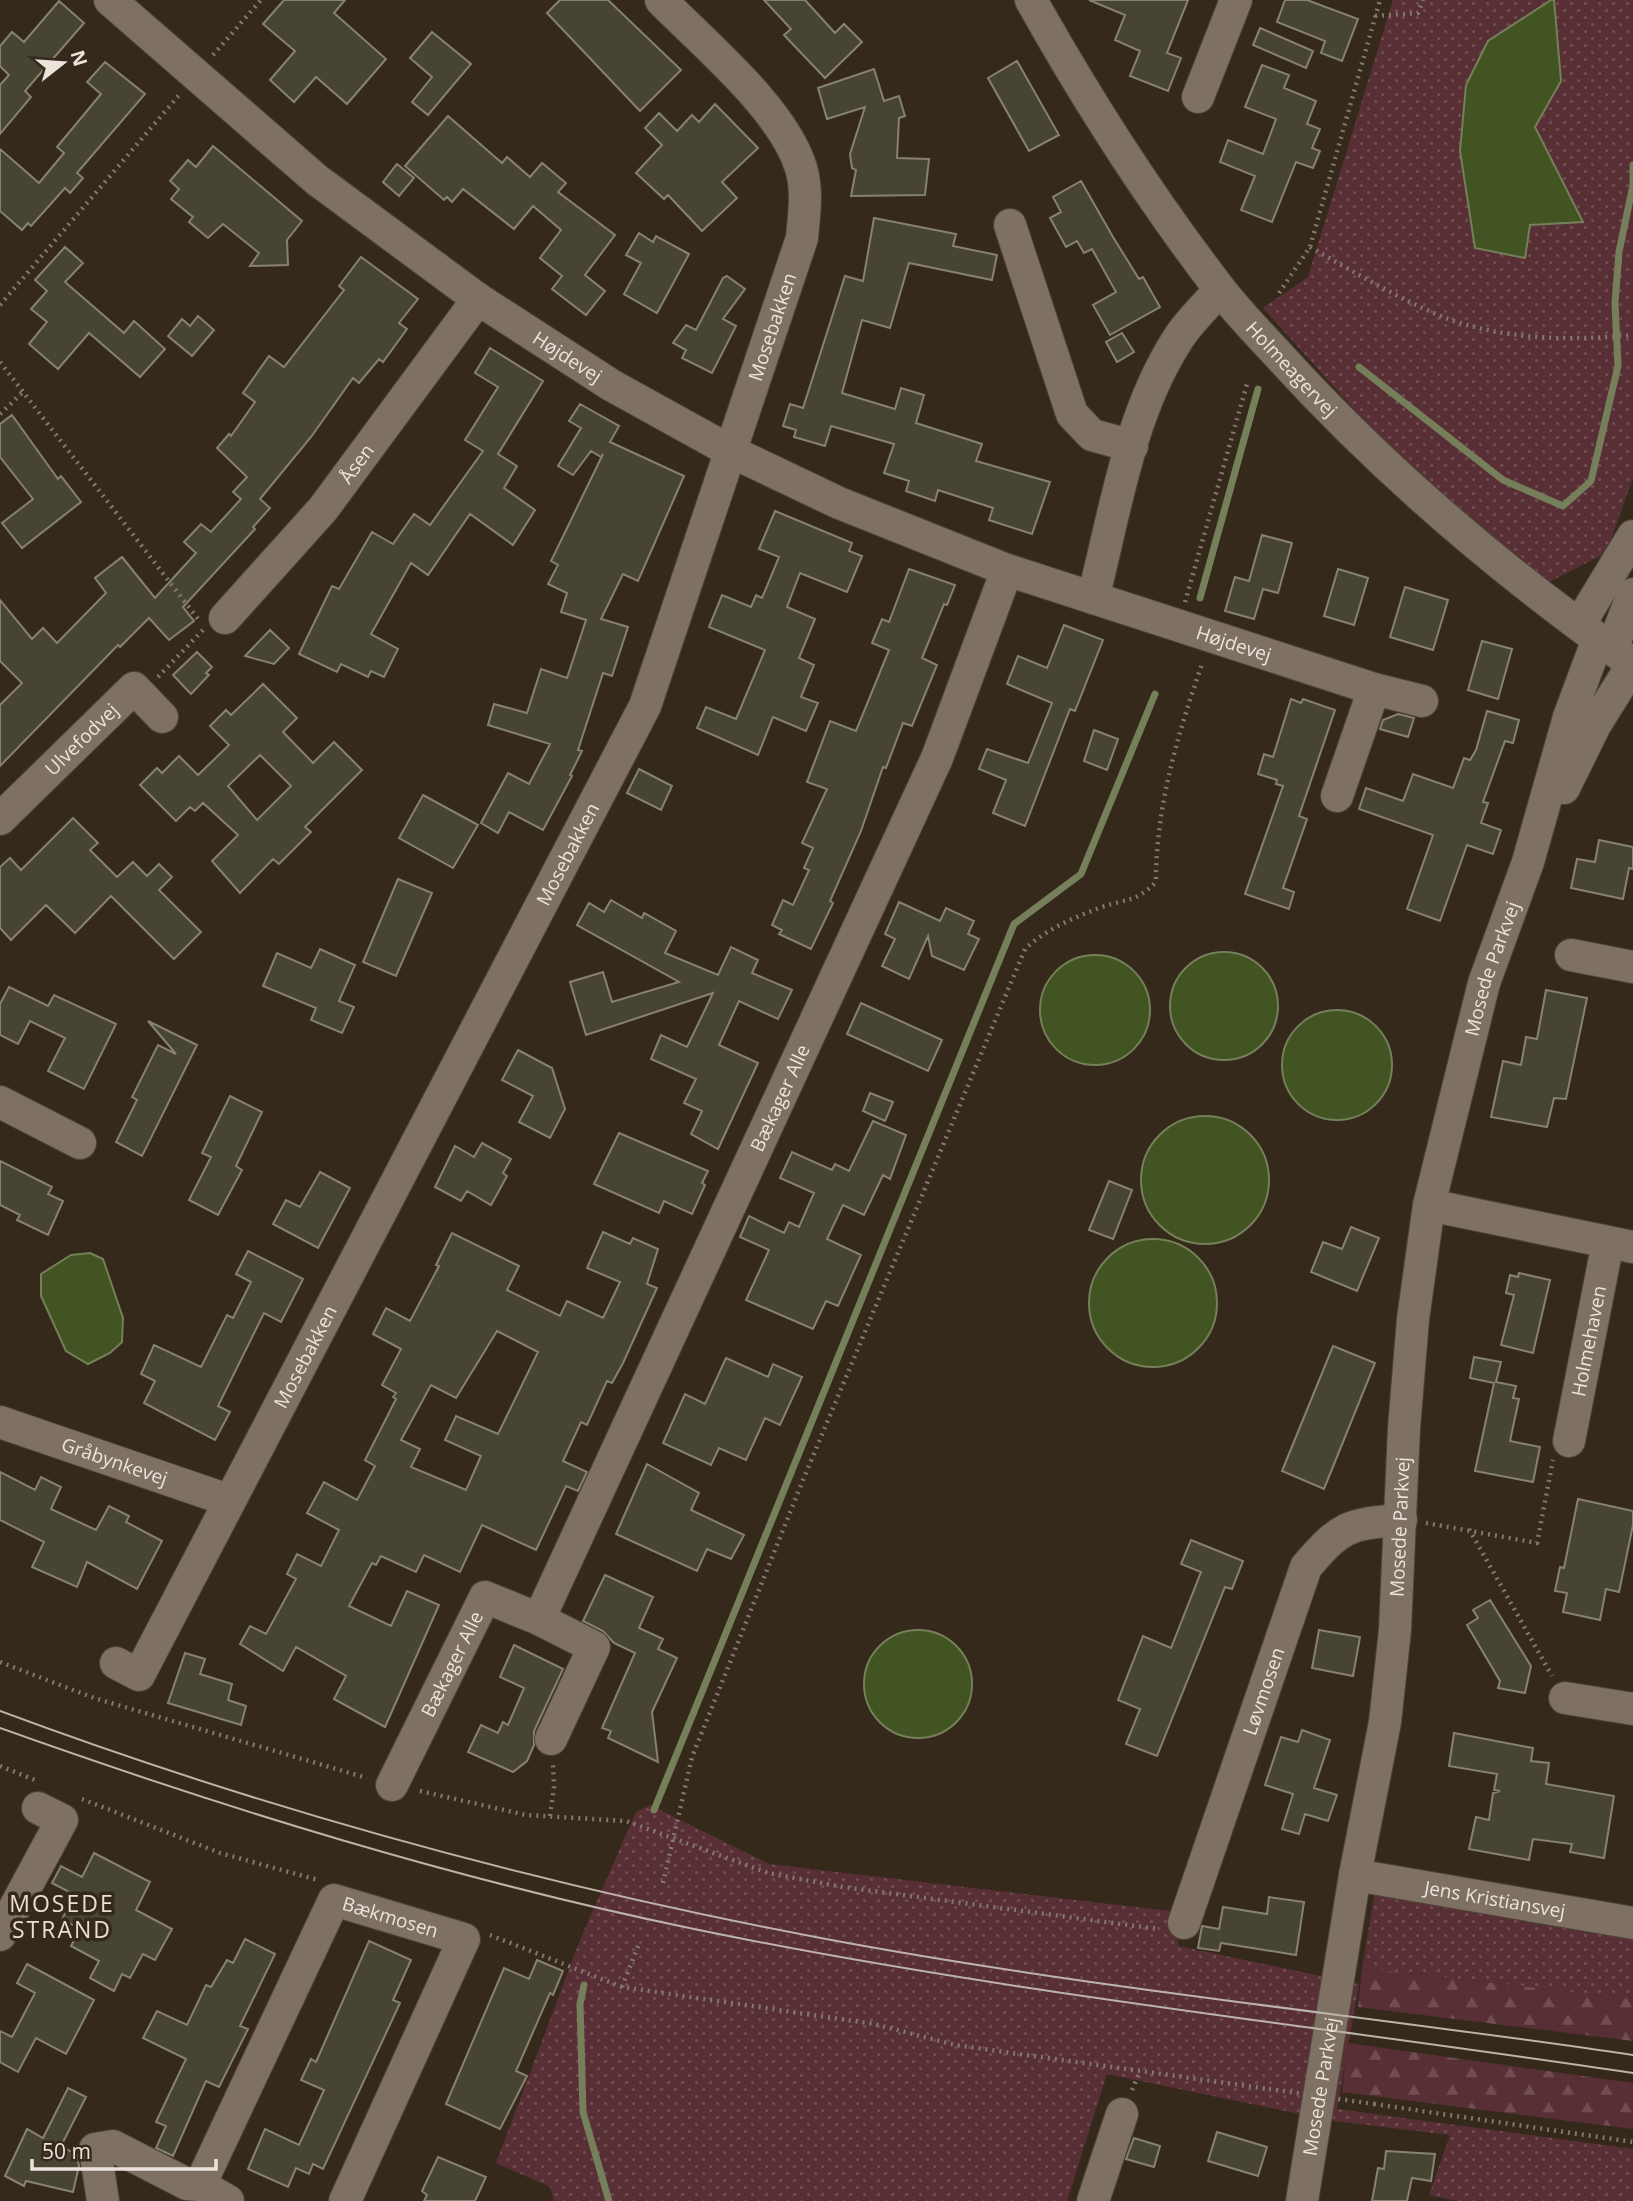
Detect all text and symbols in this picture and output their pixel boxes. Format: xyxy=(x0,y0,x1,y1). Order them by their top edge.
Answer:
north arrow xyxy=(28,28,98,98)
text: N xyxy=(65,47,94,69)
street label: Mosebakken xyxy=(742,269,802,384)
street label: Holmeagervej xyxy=(1240,315,1343,423)
street label: Højdevej xyxy=(528,325,607,389)
street label: Åsen xyxy=(333,438,380,489)
street label: Højdevej xyxy=(1193,619,1275,668)
street label: Ulvefodvej xyxy=(39,697,124,781)
street label: Mosebakken xyxy=(530,798,605,910)
street label: Mosede Parkvej xyxy=(1458,898,1526,1039)
street label: Bækager Alle xyxy=(744,1040,816,1156)
street label: Holmehaven xyxy=(1565,1283,1612,1399)
street label: Mosebakken xyxy=(268,1301,343,1413)
street label: Gråbynkevej xyxy=(58,1431,171,1491)
street label: Mosede Parkvej xyxy=(1383,1456,1416,1597)
street label: Bækager Alle xyxy=(415,1607,489,1721)
street label: Løvmosen xyxy=(1236,1644,1291,1739)
street label: Jens Kristiansvej xyxy=(1421,1874,1567,1924)
district label: MOSEDE STRAND xyxy=(9,1887,115,1945)
street label: Bækmosen xyxy=(339,1890,442,1944)
street label: Mosede Parkvej xyxy=(1297,2015,1345,2158)
scale bar xyxy=(32,2128,215,2172)
text: 50 m xyxy=(42,2137,91,2165)

